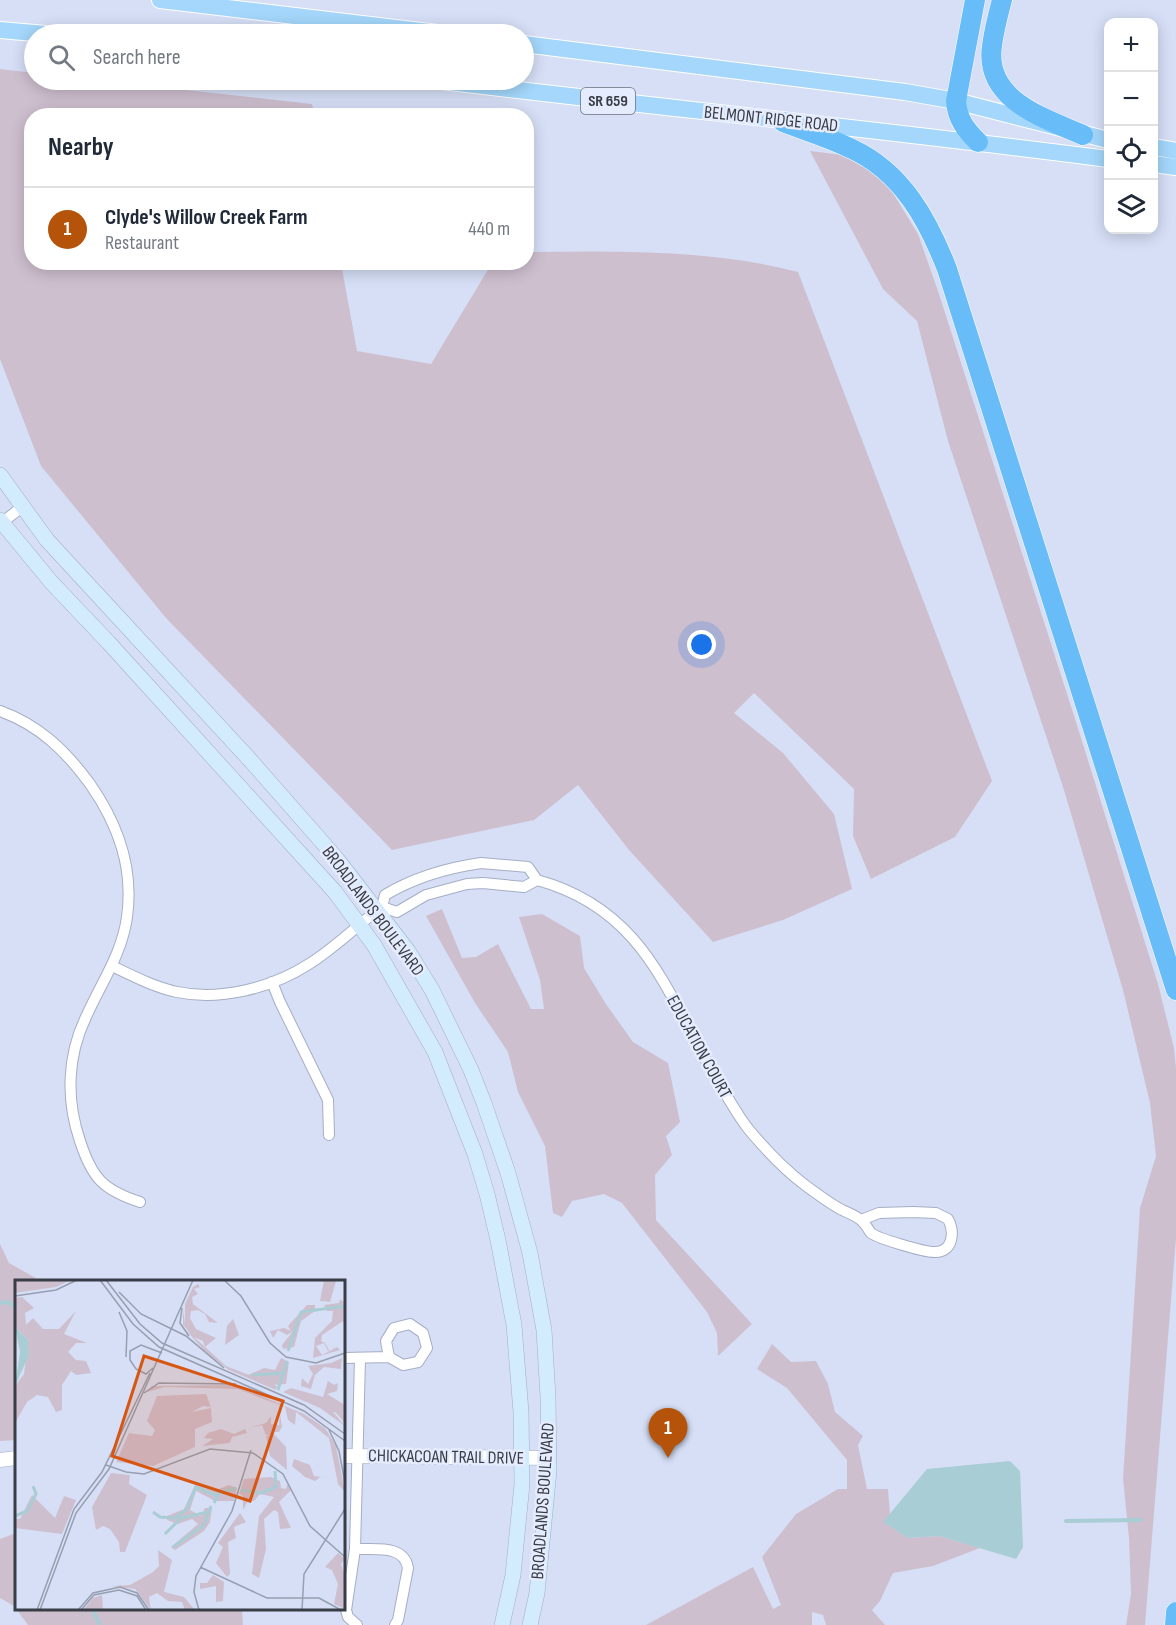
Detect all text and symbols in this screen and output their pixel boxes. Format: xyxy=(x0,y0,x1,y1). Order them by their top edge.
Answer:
map controls xyxy=(1104,18,1158,234)
button: + xyxy=(1104,18,1158,72)
search box xyxy=(24,24,534,90)
icon: search xyxy=(45,41,78,74)
text: Search here xyxy=(93,44,180,71)
button: − xyxy=(1104,72,1158,126)
road number: SR 659 xyxy=(581,88,635,114)
street label: BELMONT RIDGE ROAD xyxy=(703,102,839,136)
button: locate xyxy=(1104,126,1158,180)
text: Nearby xyxy=(48,132,114,163)
button: layers xyxy=(1104,180,1158,234)
text: Clyde's Willow Creek Farm xyxy=(105,204,308,231)
text: 1 xyxy=(64,217,71,241)
text: 440 m xyxy=(468,217,510,241)
text: Restaurant xyxy=(105,231,179,255)
your location xyxy=(687,630,716,659)
street label: BROADLANDS BOULEVARD xyxy=(317,842,429,980)
street label: EDUCATION COURT xyxy=(662,992,736,1102)
inset map xyxy=(15,1280,345,1610)
pin: 1 xyxy=(648,1408,688,1458)
street label: BROADLANDS BOULEVARD xyxy=(527,1422,559,1580)
street label: CHICKACOAN TRAIL DRIVE xyxy=(368,1445,524,1469)

